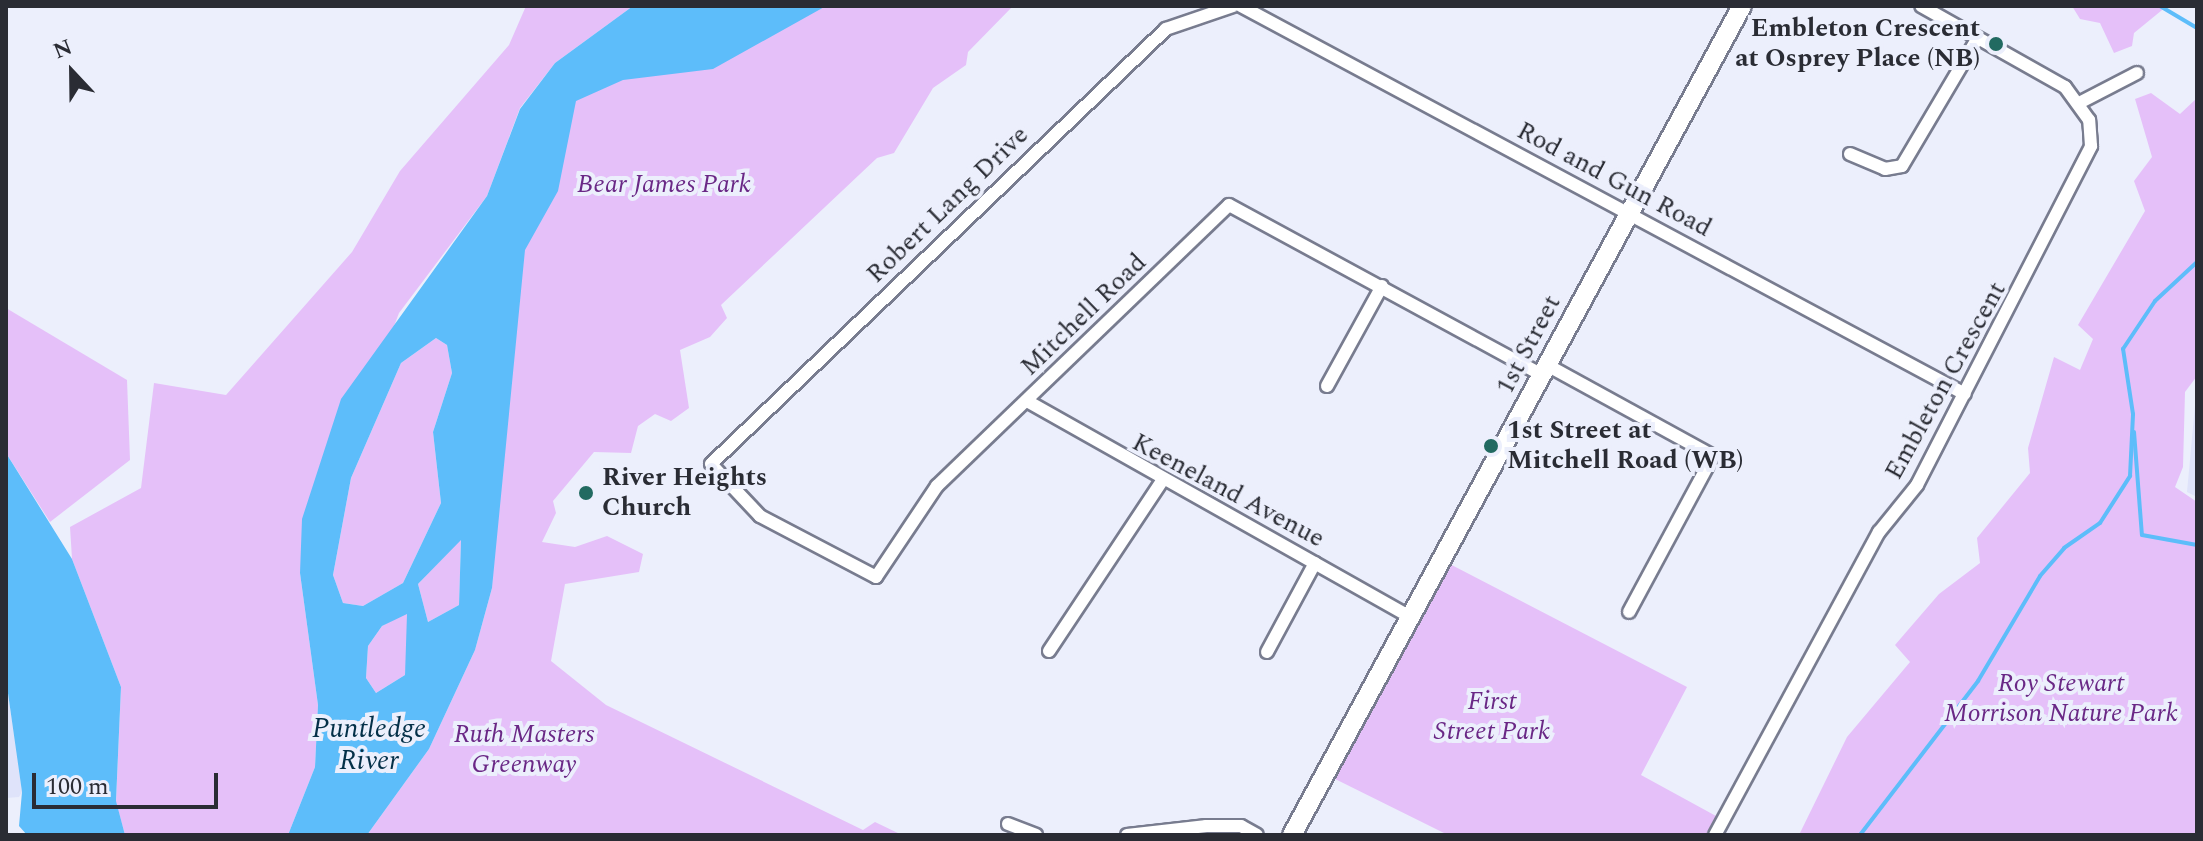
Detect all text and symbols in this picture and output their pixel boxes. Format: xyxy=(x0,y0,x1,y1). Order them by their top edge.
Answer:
place label: Embleton Crescent at Osprey Place (NB) xyxy=(1735,13,1980,74)
text: N xyxy=(48,31,77,68)
north arrow xyxy=(32,32,112,112)
marker: Embleton Crescent at Osprey Place (NB) xyxy=(1987,35,2005,53)
street label: Rod and Gun Road xyxy=(1511,116,1717,244)
street label: Robert Lang Drive xyxy=(861,120,1035,290)
park label: Bear James Park xyxy=(577,169,751,201)
street label: Mitchell Road xyxy=(1015,247,1153,383)
street label: Embleton Crescent xyxy=(1879,277,2013,485)
street label: 1st Street xyxy=(1490,290,1568,400)
place label: 1st Street at Mitchell Road (WB) xyxy=(1507,415,1743,476)
street label: Keeneland Avenue xyxy=(1126,427,1330,555)
marker: 1st Street at Mitchell Road (WB) xyxy=(1482,437,1500,455)
place label: River Heights Church xyxy=(602,462,767,524)
marker: River Heights Church xyxy=(577,484,595,502)
park label: Roy Stewart Morrison Nature Park xyxy=(1944,668,2178,730)
park label: First Street Park xyxy=(1434,686,1550,748)
water label: Puntledge River xyxy=(312,712,426,778)
park label: Ruth Masters Greenway xyxy=(454,719,594,780)
scale bar xyxy=(36,757,222,807)
text: 100 m xyxy=(46,769,109,805)

